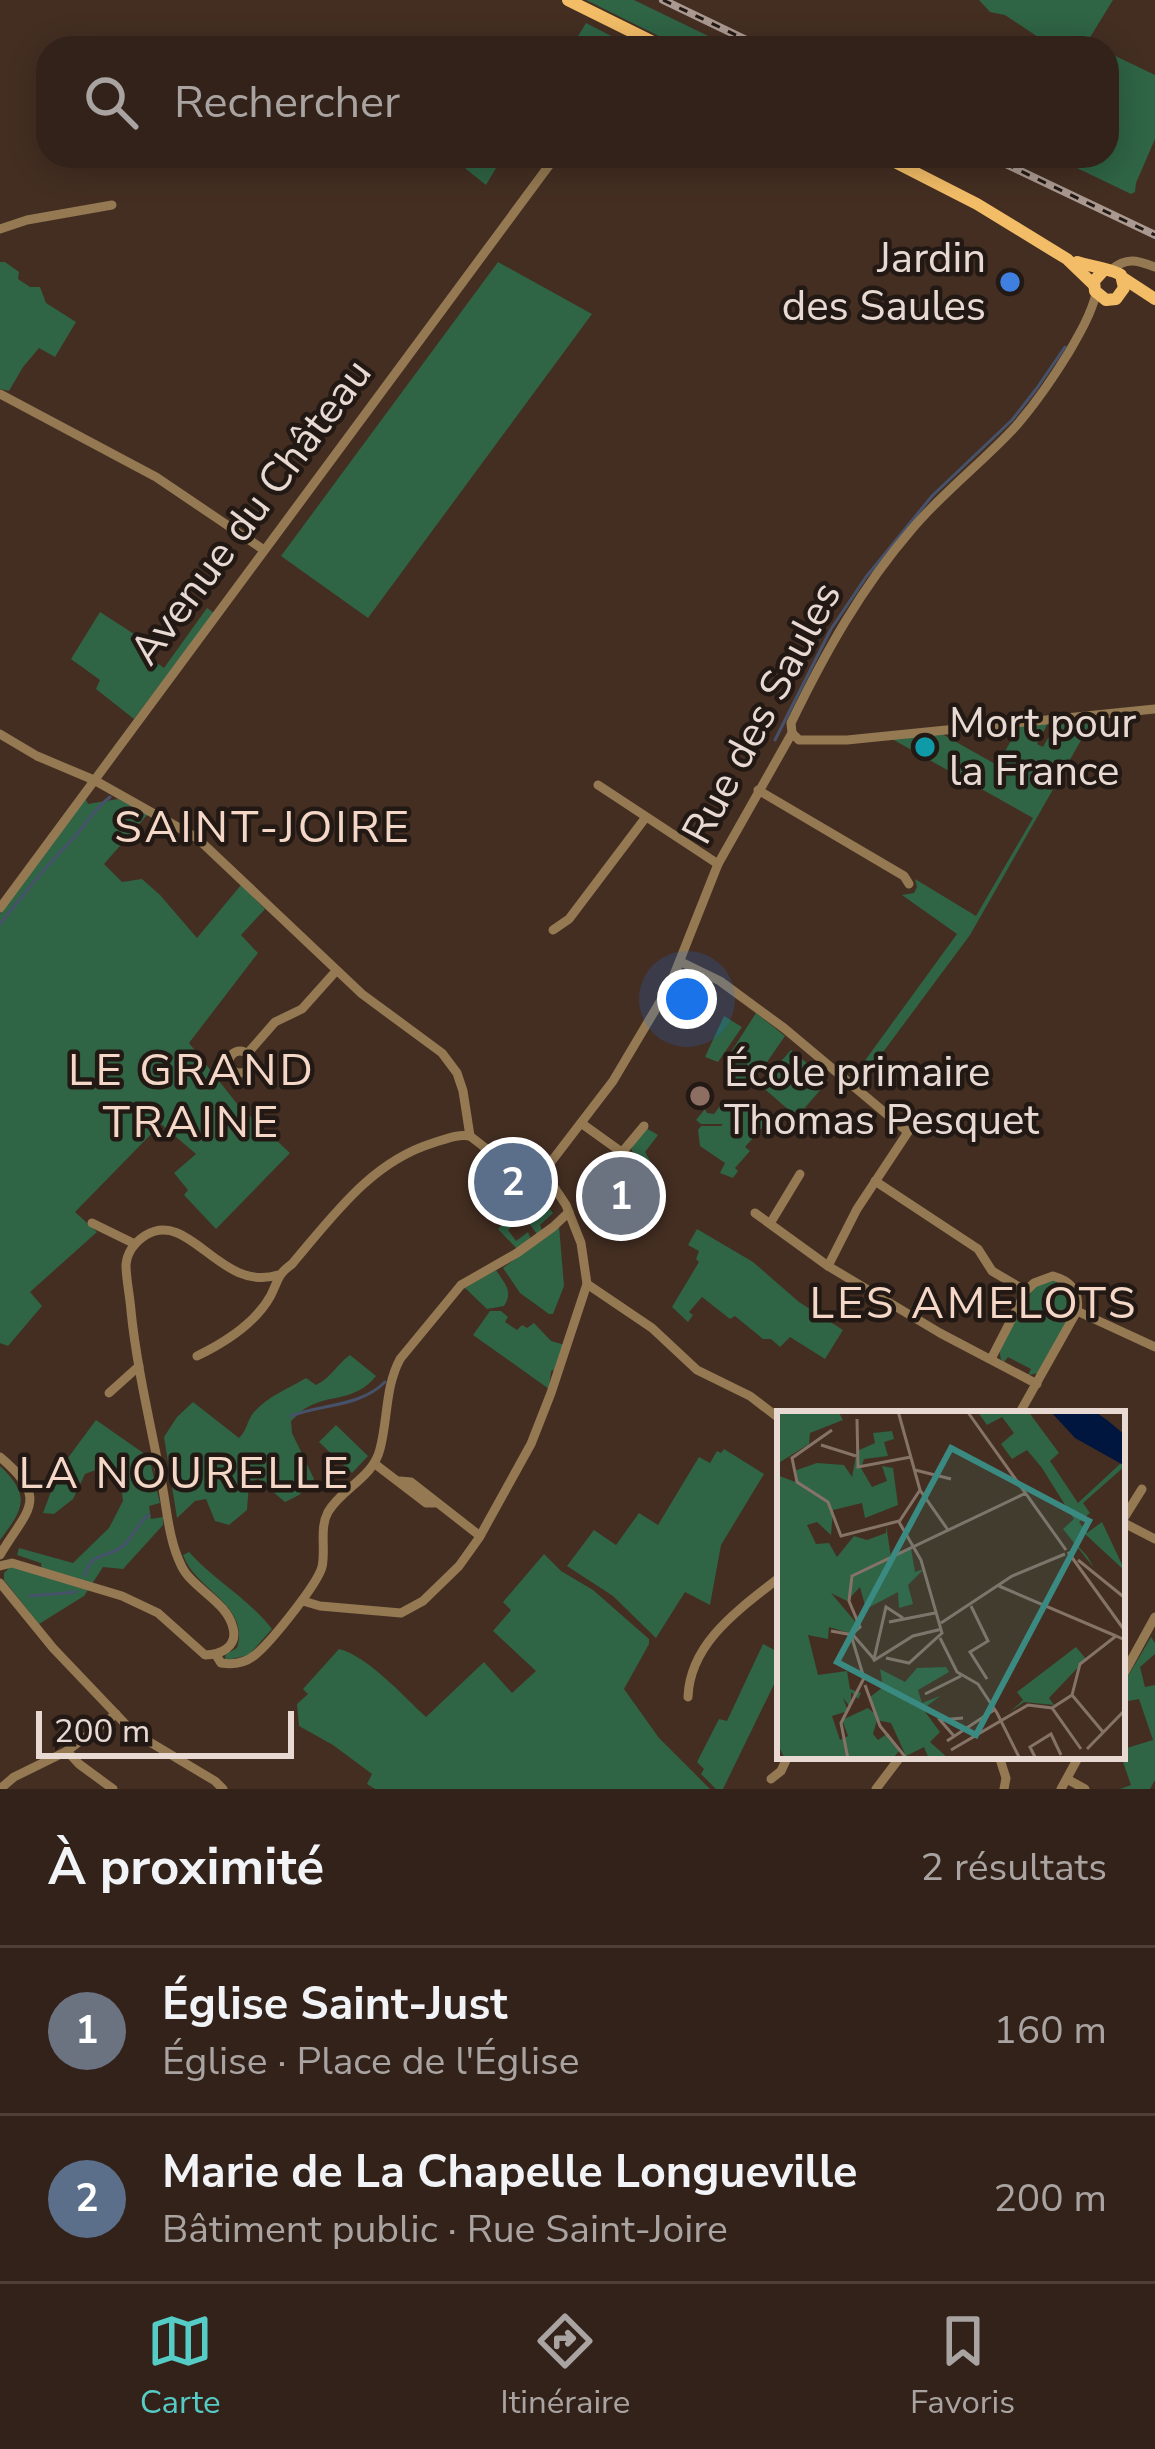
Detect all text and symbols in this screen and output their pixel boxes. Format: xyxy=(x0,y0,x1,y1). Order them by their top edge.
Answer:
search box xyxy=(36,36,1119,168)
icon: search xyxy=(78,69,144,135)
text: Rechercher xyxy=(174,72,400,133)
place label: Jardin des Saules xyxy=(782,230,986,335)
marker: Jardin des Saules xyxy=(997,269,1023,295)
street label: Avenue du Château xyxy=(117,347,385,677)
street label: Rue des Saules xyxy=(669,572,855,854)
place label: Mort pour la France xyxy=(949,695,1136,800)
marker: Mort pour la France xyxy=(912,734,938,760)
district label: SAINT-JOIRE xyxy=(114,797,412,858)
your location xyxy=(657,969,717,1029)
district label: LE GRAND TRAINE xyxy=(68,1040,316,1153)
place label: École primaire Thomas Pesquet xyxy=(724,1044,1039,1149)
marker: École primaire Thomas Pesquet xyxy=(687,1083,713,1109)
pin: 2 xyxy=(474,1137,552,1227)
pin: 1 xyxy=(582,1151,660,1241)
district label: LES AMELOTS xyxy=(810,1273,1139,1334)
inset map xyxy=(777,1411,1125,1759)
district label: LA NOURELLE xyxy=(19,1443,351,1504)
scale bar xyxy=(36,1705,294,1758)
text: 200 m xyxy=(54,1709,150,1754)
text: À proximité xyxy=(48,1832,324,1902)
text: 2 résultats xyxy=(921,1841,1107,1894)
text: Église Saint-Just xyxy=(162,1974,507,2035)
text: 1 xyxy=(75,2004,99,2057)
text: 160 m xyxy=(993,2004,1107,2057)
text: Église · Place de l'Église xyxy=(162,2035,580,2088)
text: Marie de La Chapelle Longueville xyxy=(162,2142,857,2203)
text: 2 xyxy=(75,2172,99,2225)
text: 200 m xyxy=(993,2172,1107,2225)
text: Bâtiment public · Rue Saint-Joire xyxy=(162,2203,728,2256)
tab: Carte xyxy=(140,2308,221,2425)
tab: Itinéraire xyxy=(500,2308,630,2425)
tab: Favoris xyxy=(910,2308,1015,2425)

